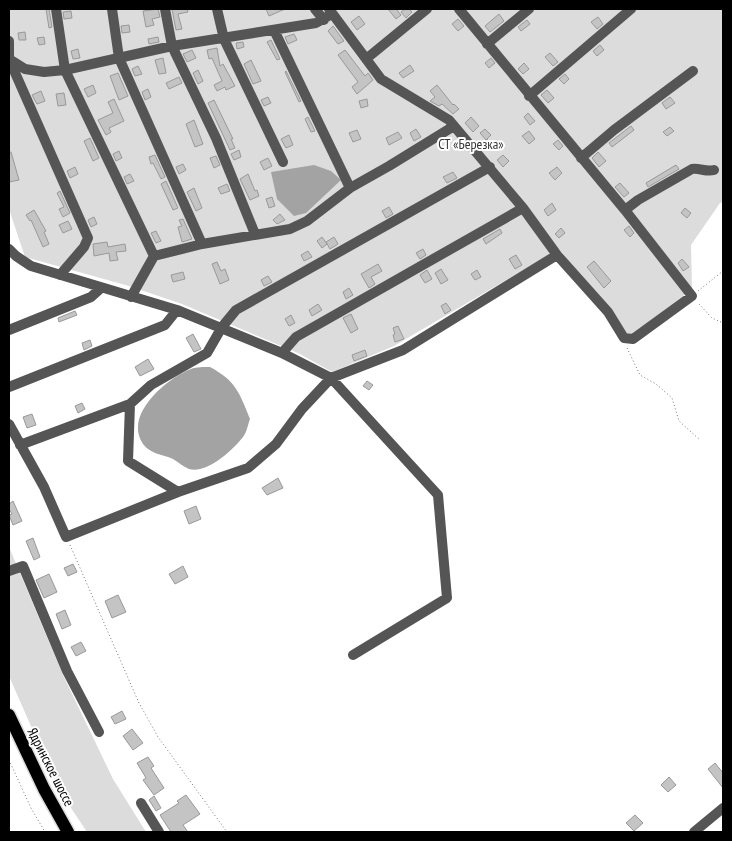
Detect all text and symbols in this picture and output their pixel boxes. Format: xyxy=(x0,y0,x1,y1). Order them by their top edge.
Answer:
park label: СТ «Березка» xyxy=(438,135,504,153)
street label: Ядринское шоссе xyxy=(24,725,79,809)

